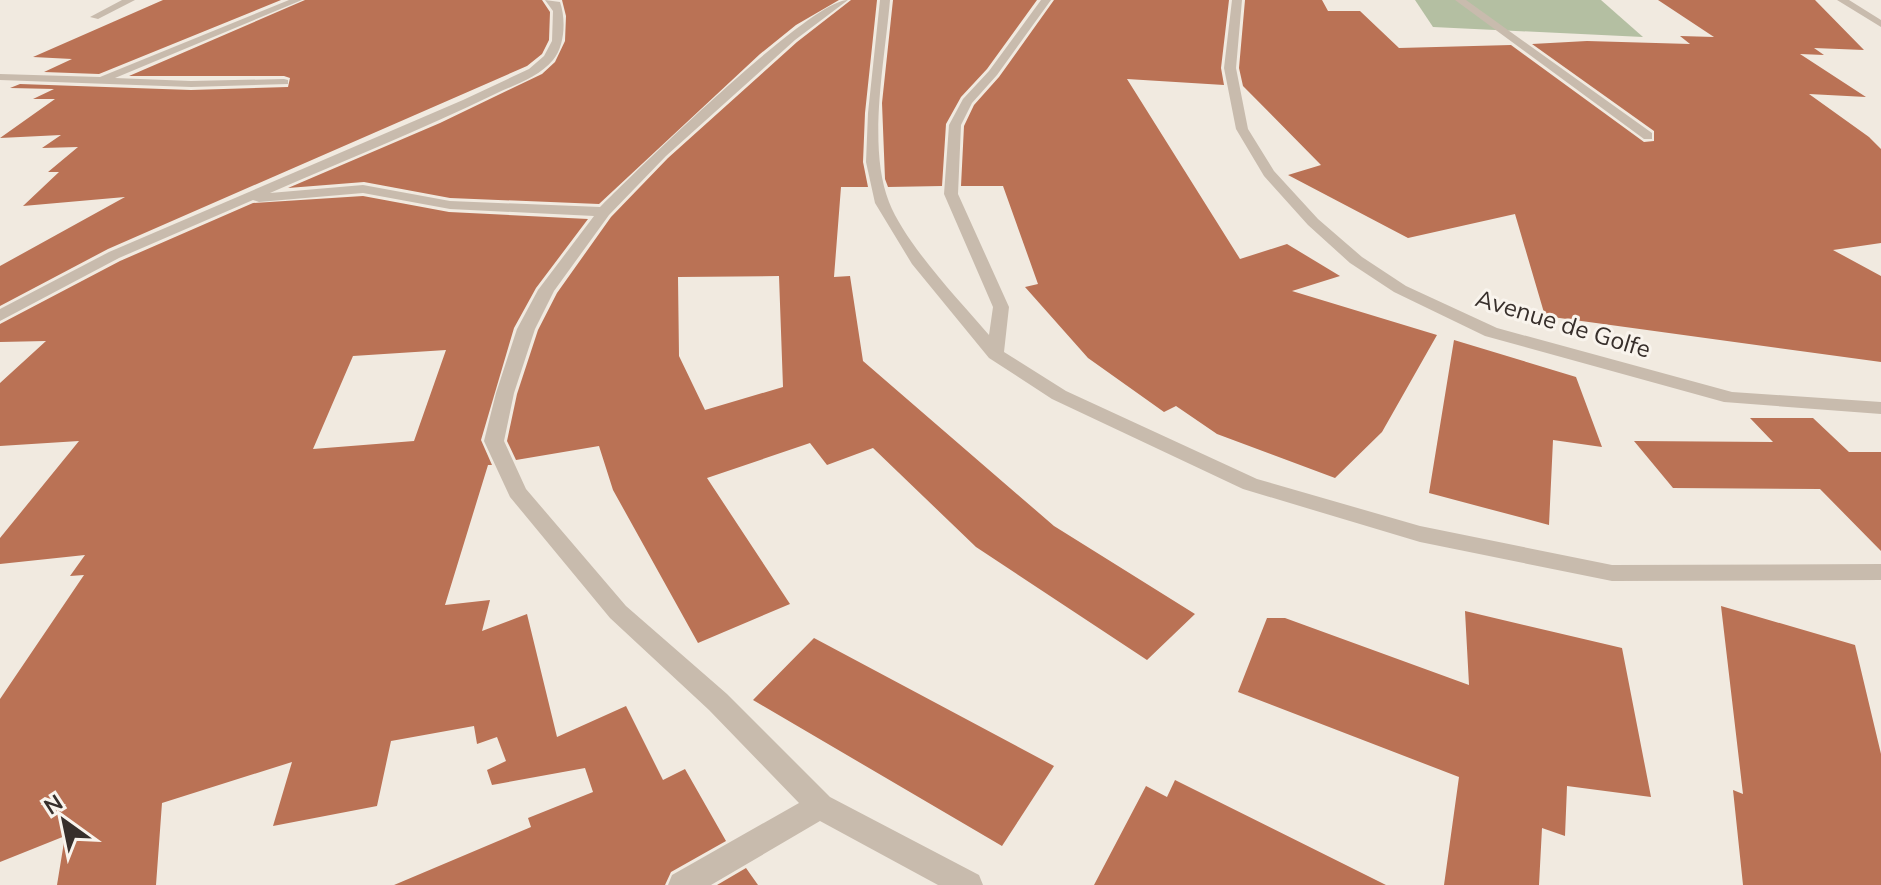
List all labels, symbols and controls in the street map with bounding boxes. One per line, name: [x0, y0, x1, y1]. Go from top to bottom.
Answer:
street label: Avenue de Golfe: [1472, 282, 1654, 364]
north arrow: [24, 781, 104, 861]
text: N: [39, 788, 68, 820]

